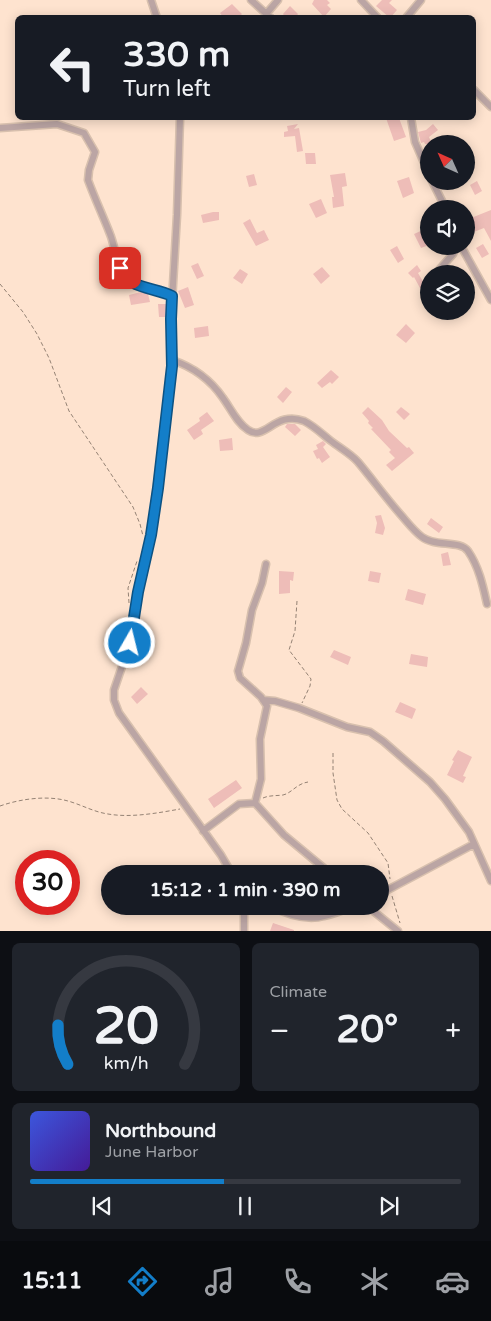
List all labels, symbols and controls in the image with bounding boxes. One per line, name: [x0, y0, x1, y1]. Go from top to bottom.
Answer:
text: 330 m: [123, 34, 230, 76]
icon: left: [40, 35, 105, 100]
text: Turn left: [123, 76, 211, 102]
north arrow: [420, 135, 475, 190]
map controls: [420, 135, 475, 320]
button: sound: [420, 200, 475, 255]
pin: [99, 247, 141, 289]
icon: arrive: [106, 254, 134, 282]
button: layers: [420, 265, 475, 320]
position arrow: [103, 616, 155, 668]
speed limit sign: 30: [15, 850, 80, 915]
text: 15:12 · 1 min · 390 m: [149, 879, 341, 901]
text: Climate: [270, 982, 327, 1002]
text: 20: [93, 995, 158, 1058]
text: 20°: [336, 1007, 398, 1053]
text: −: [270, 1014, 289, 1048]
text: +: [445, 1014, 461, 1048]
text: km/h: [103, 1053, 148, 1074]
text: Northbound: [105, 1120, 216, 1142]
text: June Harbor: [105, 1142, 198, 1162]
icon: previous: [88, 1192, 116, 1220]
icon: pause: [231, 1192, 259, 1220]
icon: next: [375, 1192, 403, 1220]
icon: directions: [125, 1264, 160, 1299]
icon: music: [202, 1264, 237, 1299]
icon: phone: [280, 1264, 315, 1299]
icon: climate: [357, 1264, 392, 1299]
icon: car: [435, 1264, 470, 1299]
text: 15:11: [21, 1268, 82, 1294]

